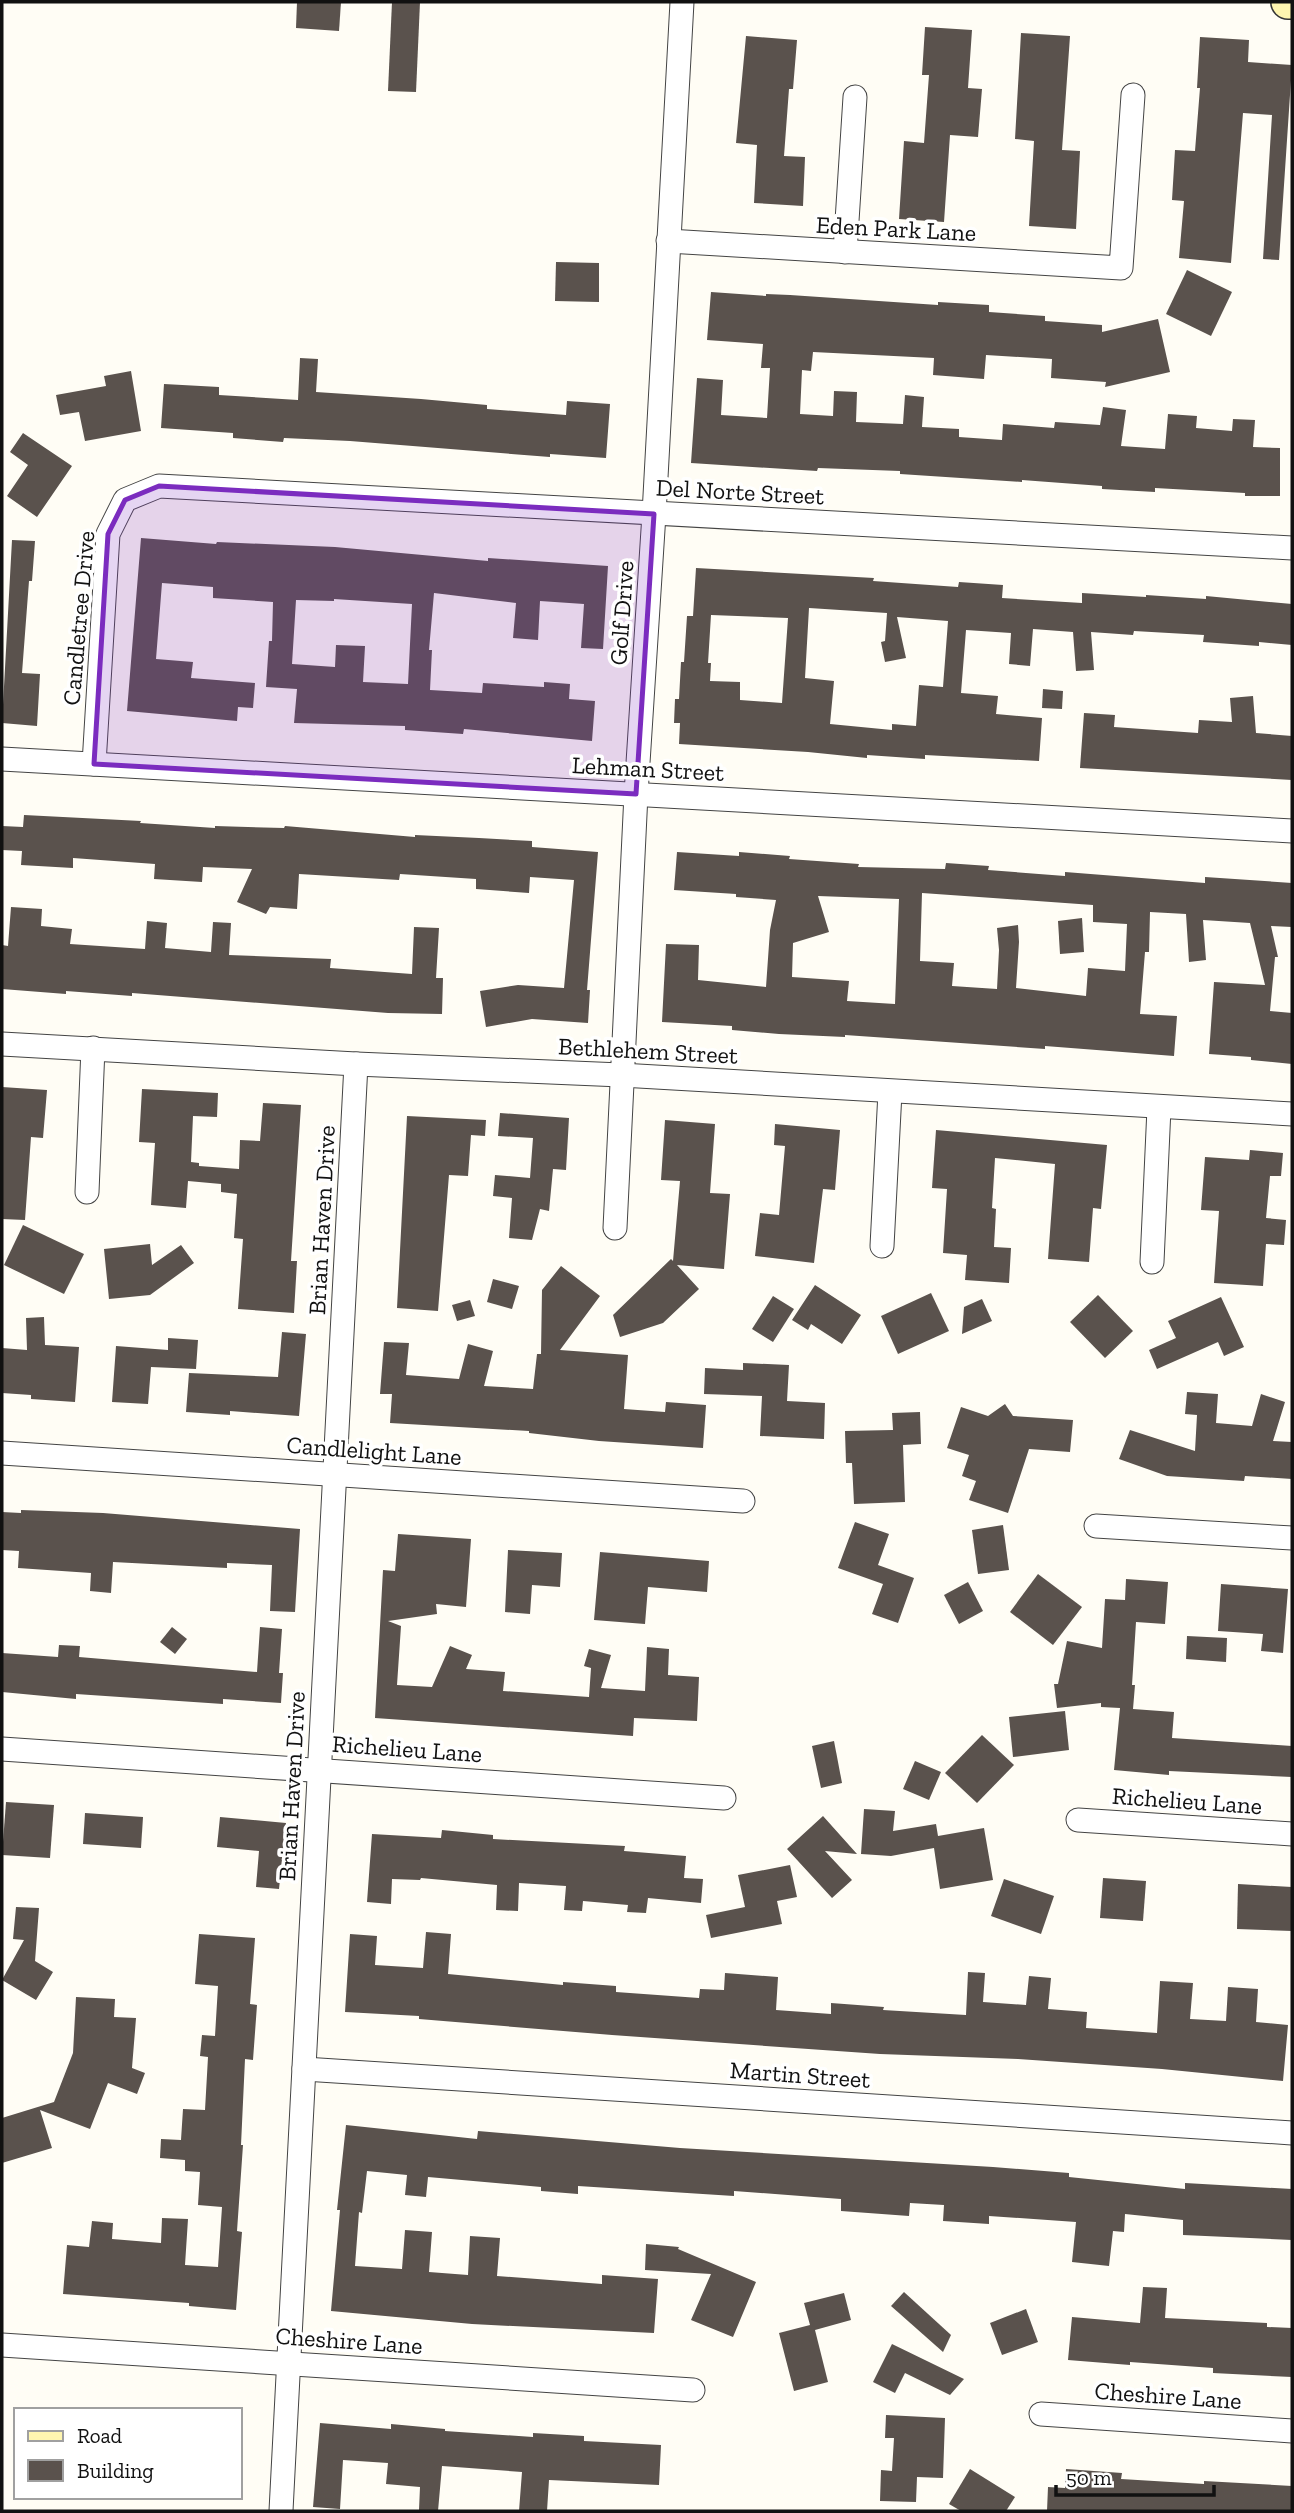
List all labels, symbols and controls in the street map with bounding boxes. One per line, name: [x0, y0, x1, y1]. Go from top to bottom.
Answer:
street label: Eden Park Lane: [815, 210, 977, 247]
street label: Del Norte Street: [655, 473, 825, 510]
street label: Candletree Drive: [56, 529, 101, 706]
street label: Golf Drive: [603, 560, 640, 666]
street label: Lehman Street: [571, 750, 725, 787]
street label: Bethlehem Street: [557, 1031, 739, 1070]
street label: Brian Haven Drive: [302, 1124, 341, 1316]
street label: Candlelight Lane: [286, 1430, 463, 1471]
street label: Brian Haven Drive: [272, 1690, 311, 1882]
street label: Richelieu Lane: [331, 1729, 483, 1768]
street label: Richelieu Lane: [1111, 1781, 1263, 1820]
street label: Martin Street: [729, 2055, 871, 2094]
street label: Cheshire Lane: [274, 2321, 424, 2360]
street label: Cheshire Lane: [1093, 2376, 1243, 2415]
legend: [14, 2408, 242, 2499]
text: Road: [77, 2423, 123, 2448]
scale bar: [1056, 2454, 1214, 2498]
text: Building: [77, 2458, 154, 2483]
text: 50 m: [1066, 2465, 1112, 2490]

